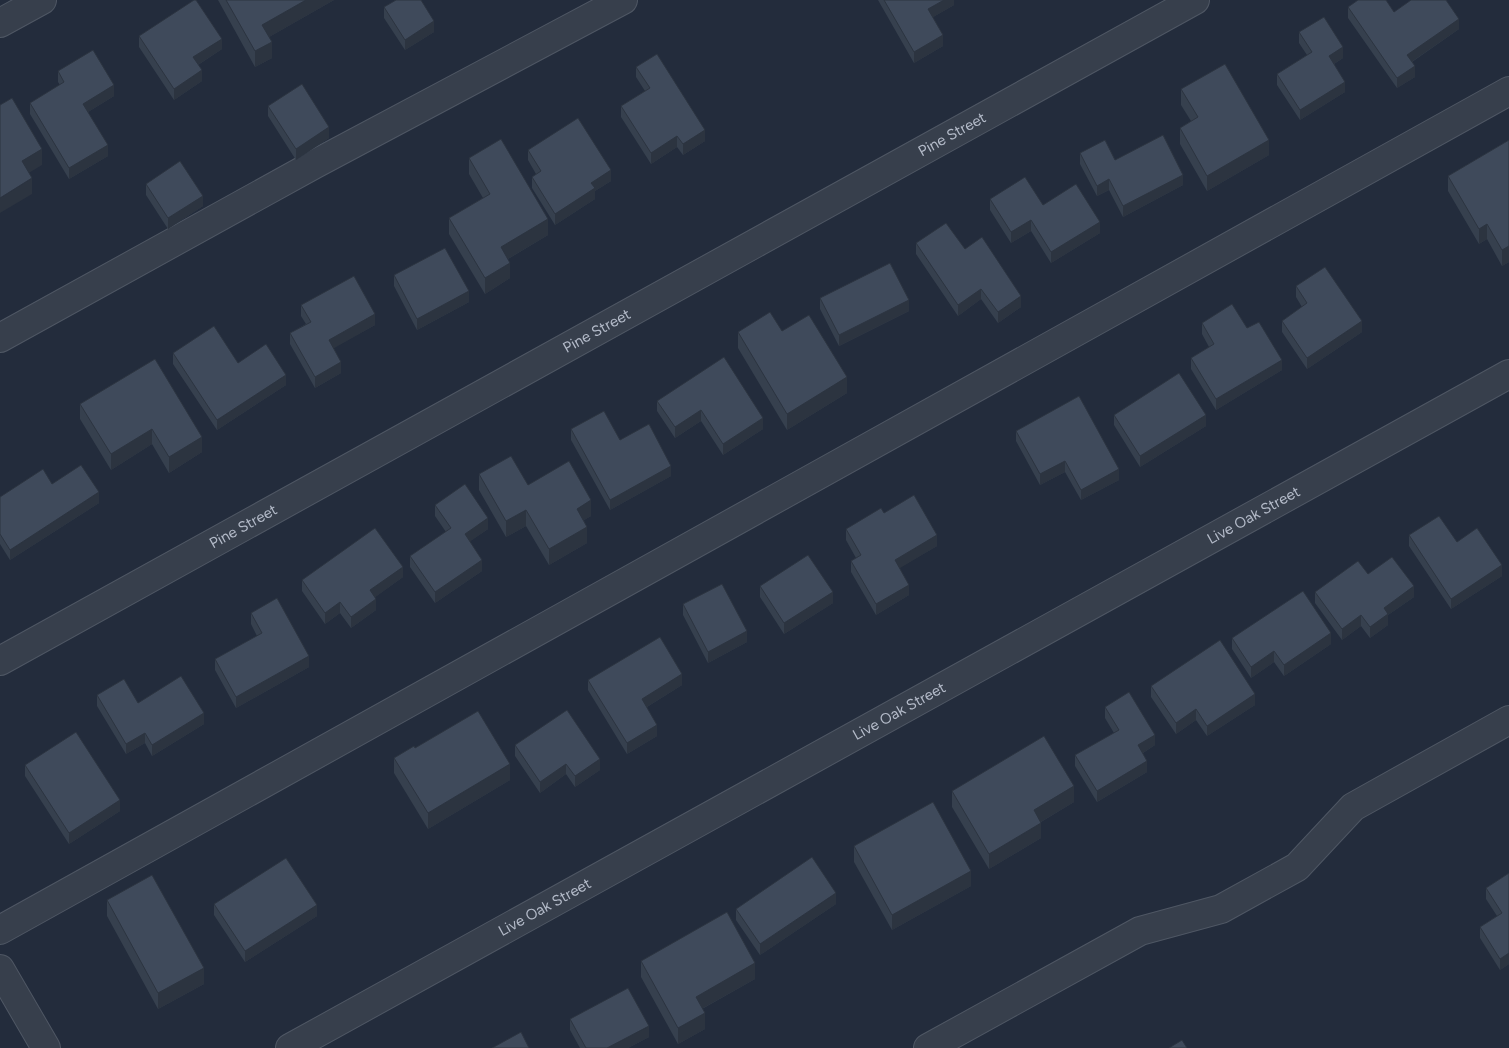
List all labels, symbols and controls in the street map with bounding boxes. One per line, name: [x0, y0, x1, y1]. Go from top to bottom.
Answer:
street label: Pine Street: [915, 108, 989, 160]
street label: Pine Street: [560, 305, 634, 357]
street label: Live Oak Street: [1204, 482, 1303, 548]
street label: Pine Street: [206, 500, 281, 552]
street label: Live Oak Street: [850, 678, 949, 744]
street label: Live Oak Street: [495, 874, 594, 940]

